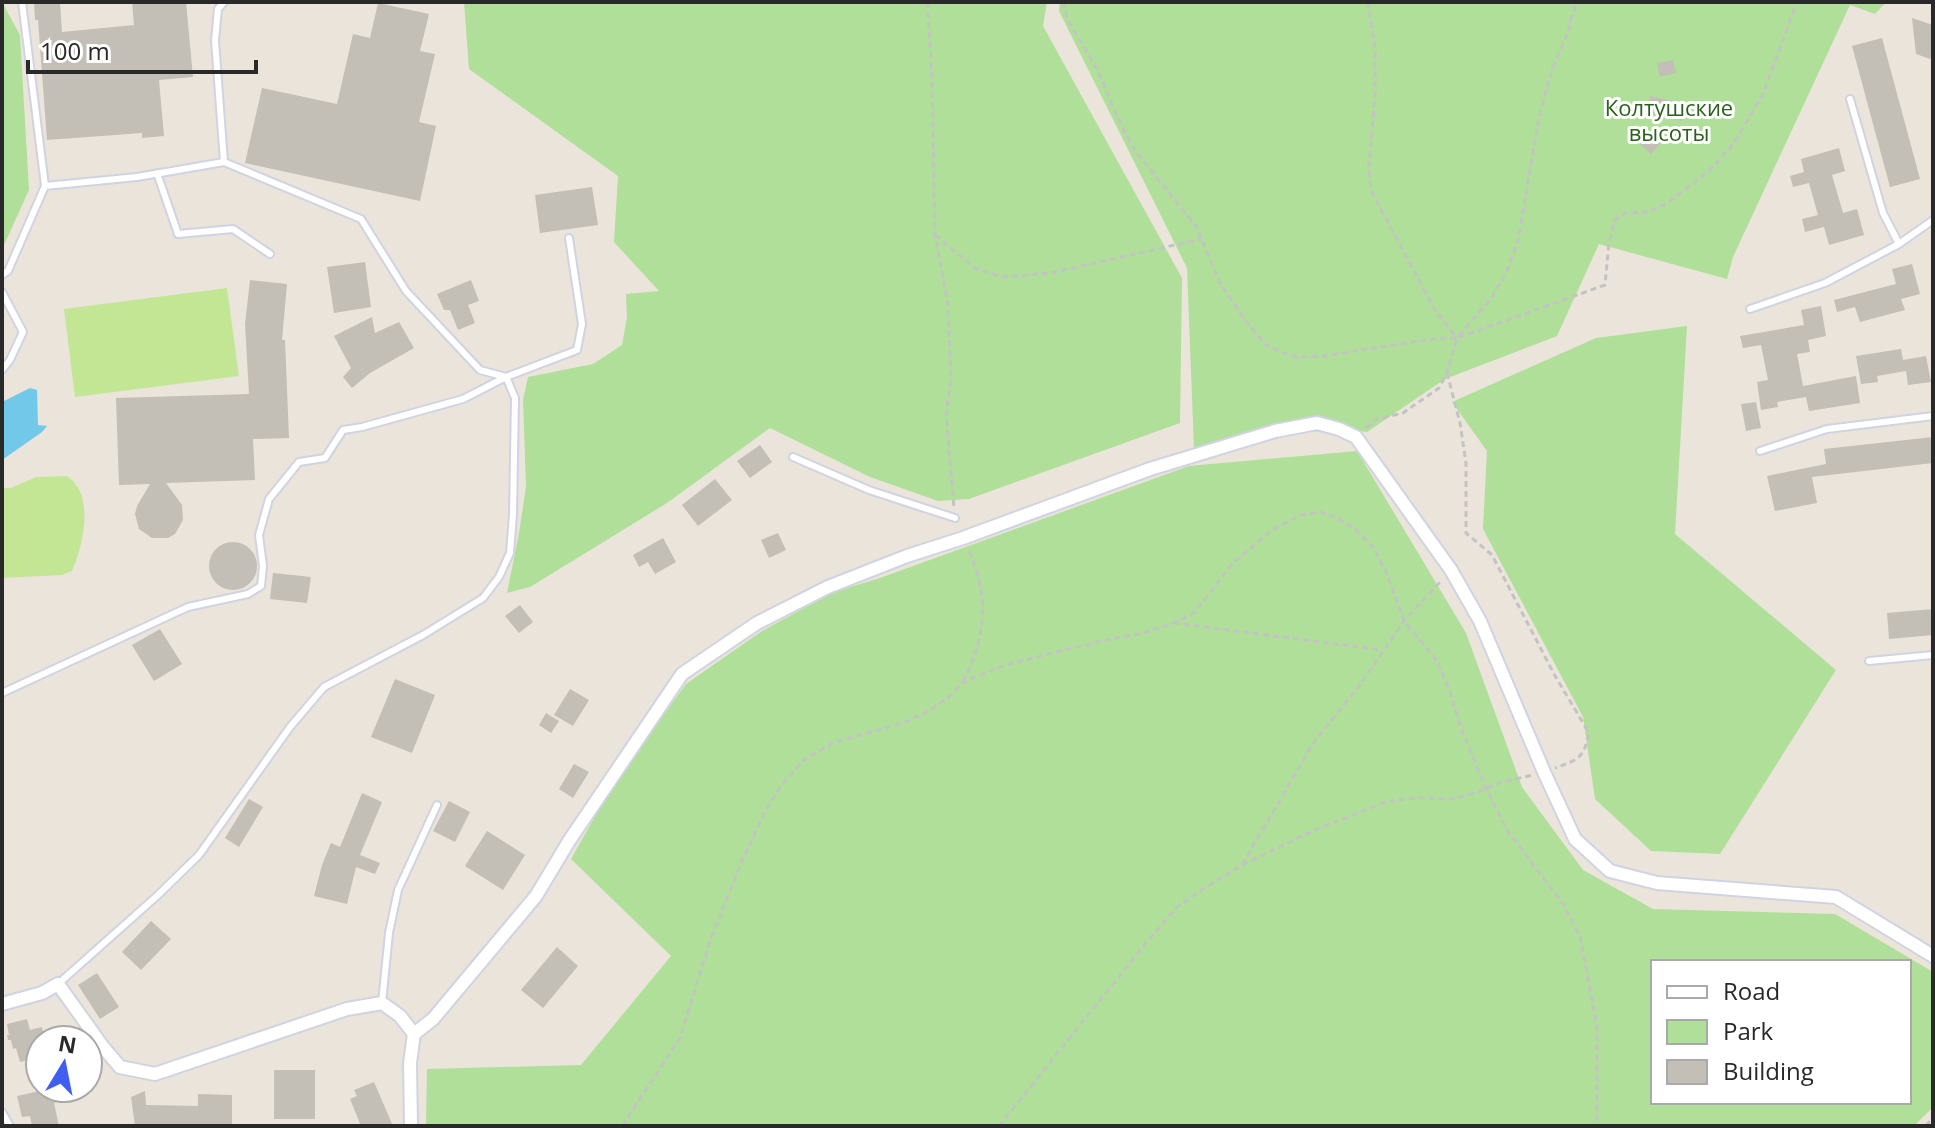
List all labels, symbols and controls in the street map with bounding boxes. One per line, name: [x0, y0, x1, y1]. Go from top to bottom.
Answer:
scale bar: [28, 24, 256, 74]
text: 100 m: [40, 34, 110, 67]
park label: Колтушские высоты: [1605, 92, 1733, 147]
legend: [1651, 960, 1911, 1104]
text: Road: [1723, 974, 1780, 1007]
text: Park: [1723, 1014, 1774, 1047]
north arrow: [24, 1024, 104, 1104]
text: N: [56, 1027, 79, 1060]
text: Building: [1723, 1054, 1814, 1087]

